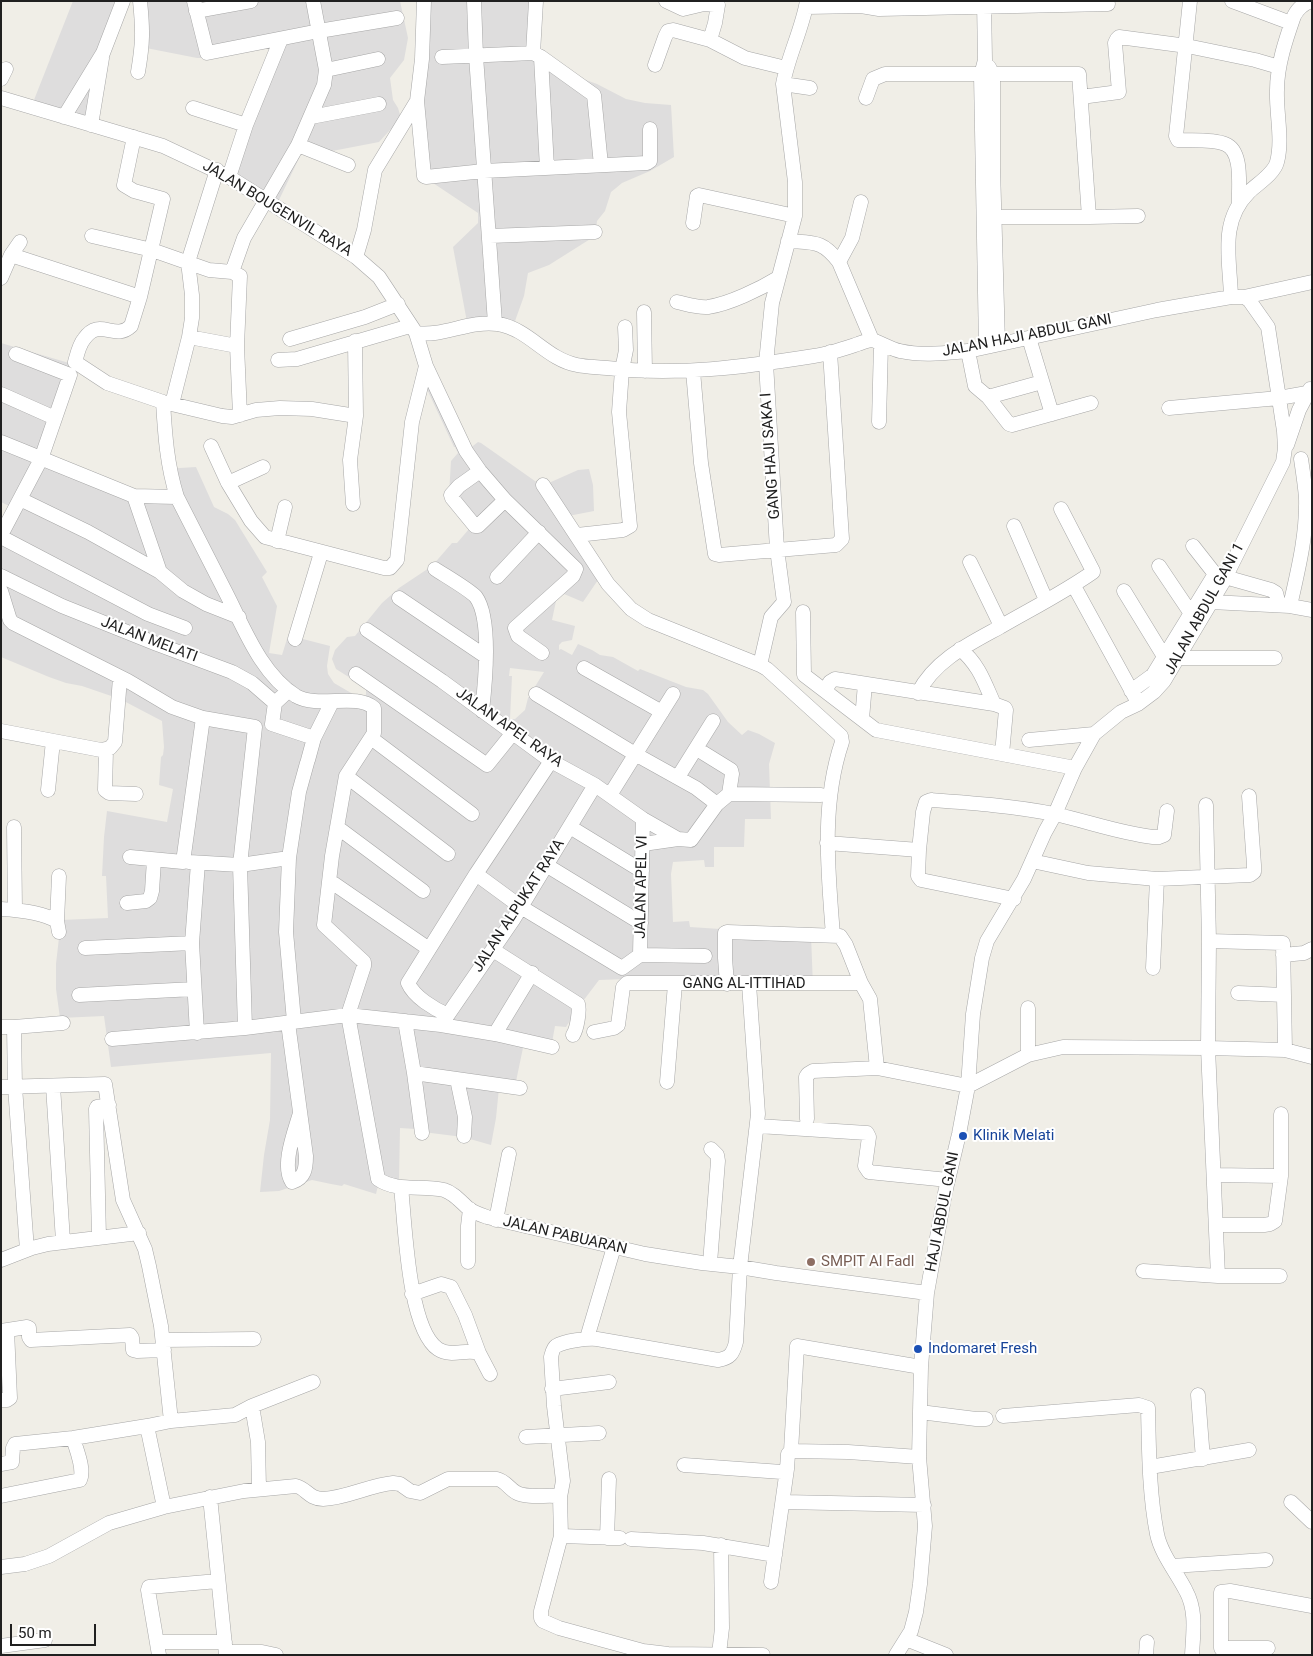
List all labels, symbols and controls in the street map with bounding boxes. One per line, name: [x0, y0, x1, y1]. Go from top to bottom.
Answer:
street label: JALAN BOUGENVIL RAYA: [199, 157, 355, 261]
street label: JALAN HAJI ABDUL GANI: [941, 311, 1113, 361]
street label: GANG HAJI SAKA I: [758, 392, 784, 520]
street label: JALAN ABDUL GANI 1: [1161, 540, 1249, 678]
street label: JALAN MELATI: [98, 613, 200, 667]
street label: JALAN APEL RAYA: [452, 684, 566, 772]
street label: JALAN APEL VI: [632, 835, 652, 939]
street label: JALAN ALPUKAT RAYA: [469, 836, 569, 976]
street label: GANG AL-ITTIHAD: [682, 975, 806, 993]
place label: Klinik Melati: [973, 1127, 1054, 1145]
marker: Klinik Melati: [957, 1130, 969, 1142]
street label: HAJI ABDUL GANI: [923, 1150, 963, 1274]
street label: JALAN PABUARAN: [501, 1213, 629, 1259]
place label: SMPIT Al Fadl: [821, 1253, 914, 1271]
marker: SMPIT Al Fadl: [805, 1256, 817, 1268]
place label: Indomaret Fresh: [928, 1340, 1037, 1358]
marker: Indomaret Fresh: [912, 1343, 924, 1355]
scale bar: [12, 1614, 99, 1646]
text: 50 m: [18, 1624, 52, 1642]

